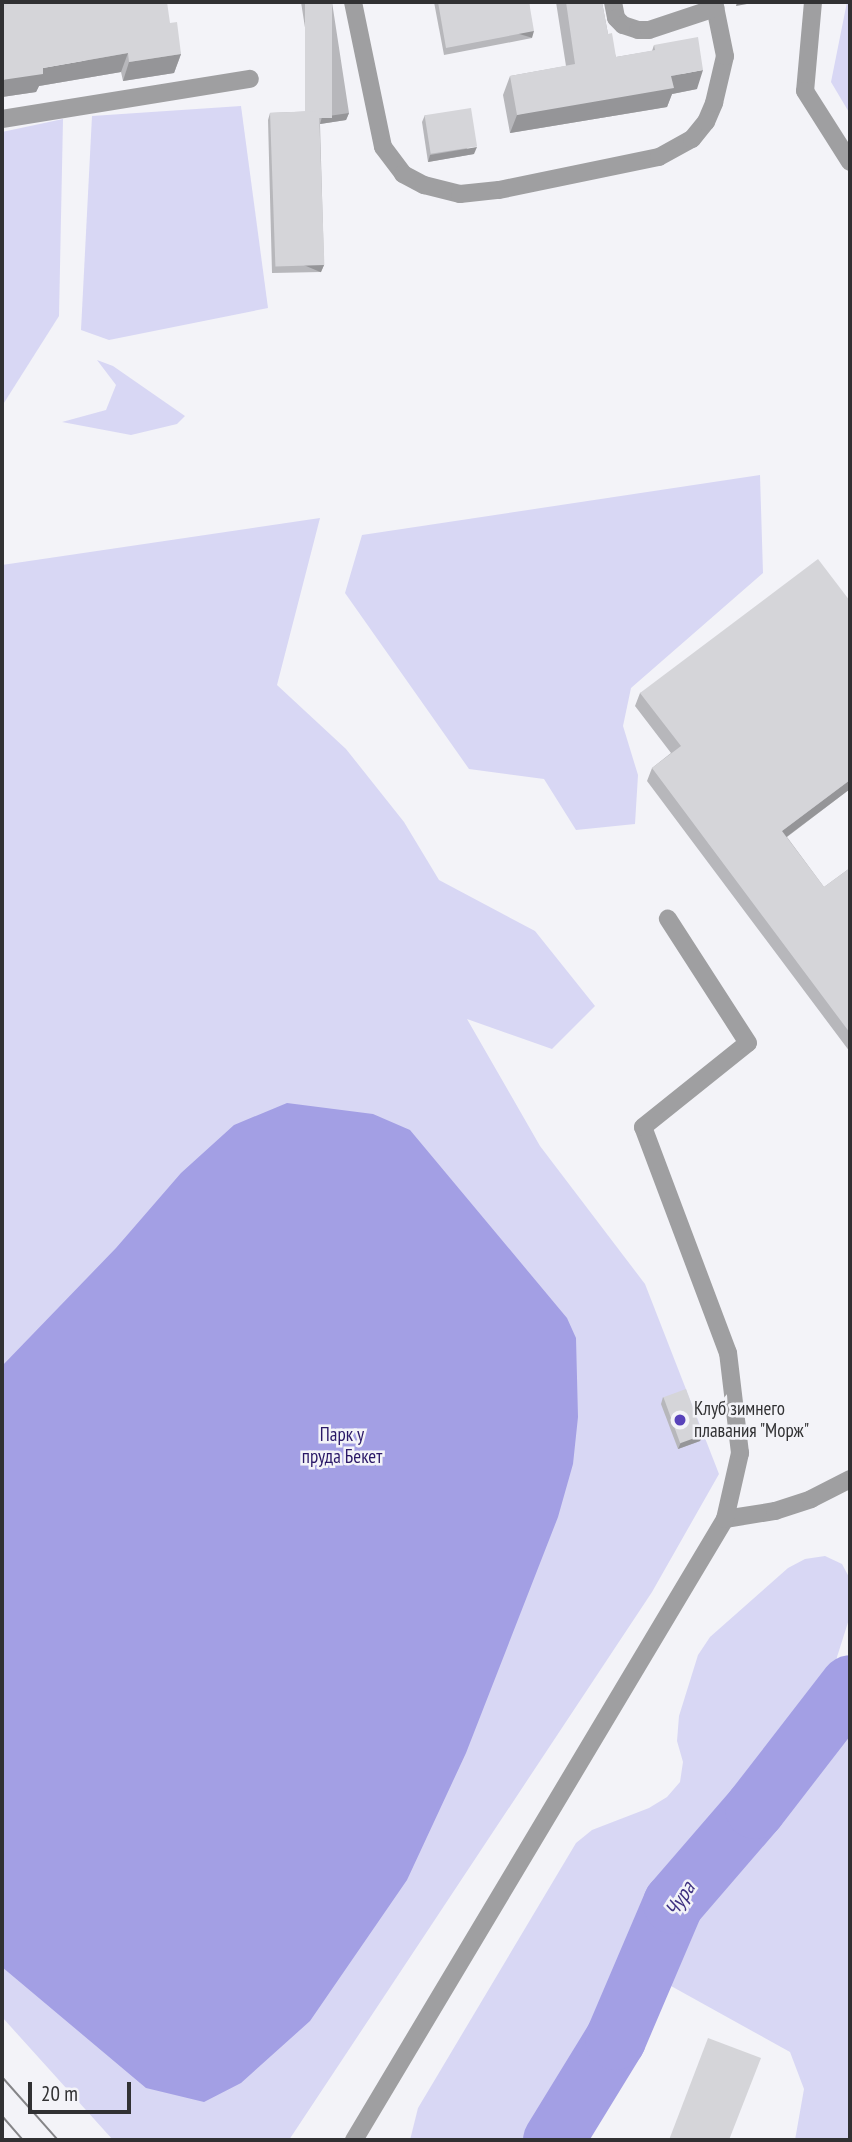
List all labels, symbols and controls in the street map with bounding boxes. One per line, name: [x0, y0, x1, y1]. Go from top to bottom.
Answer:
place label: Клуб зимнего плавания "Морж": [694, 1398, 810, 1442]
marker: Клуб зимнего плавания "Морж": [672, 1412, 688, 1428]
park label: Парк у пруда Бекет: [302, 1424, 382, 1468]
water label: Чура: [660, 1877, 700, 1921]
scale bar: [32, 2068, 135, 2112]
text: 20 m: [41, 2080, 78, 2107]

